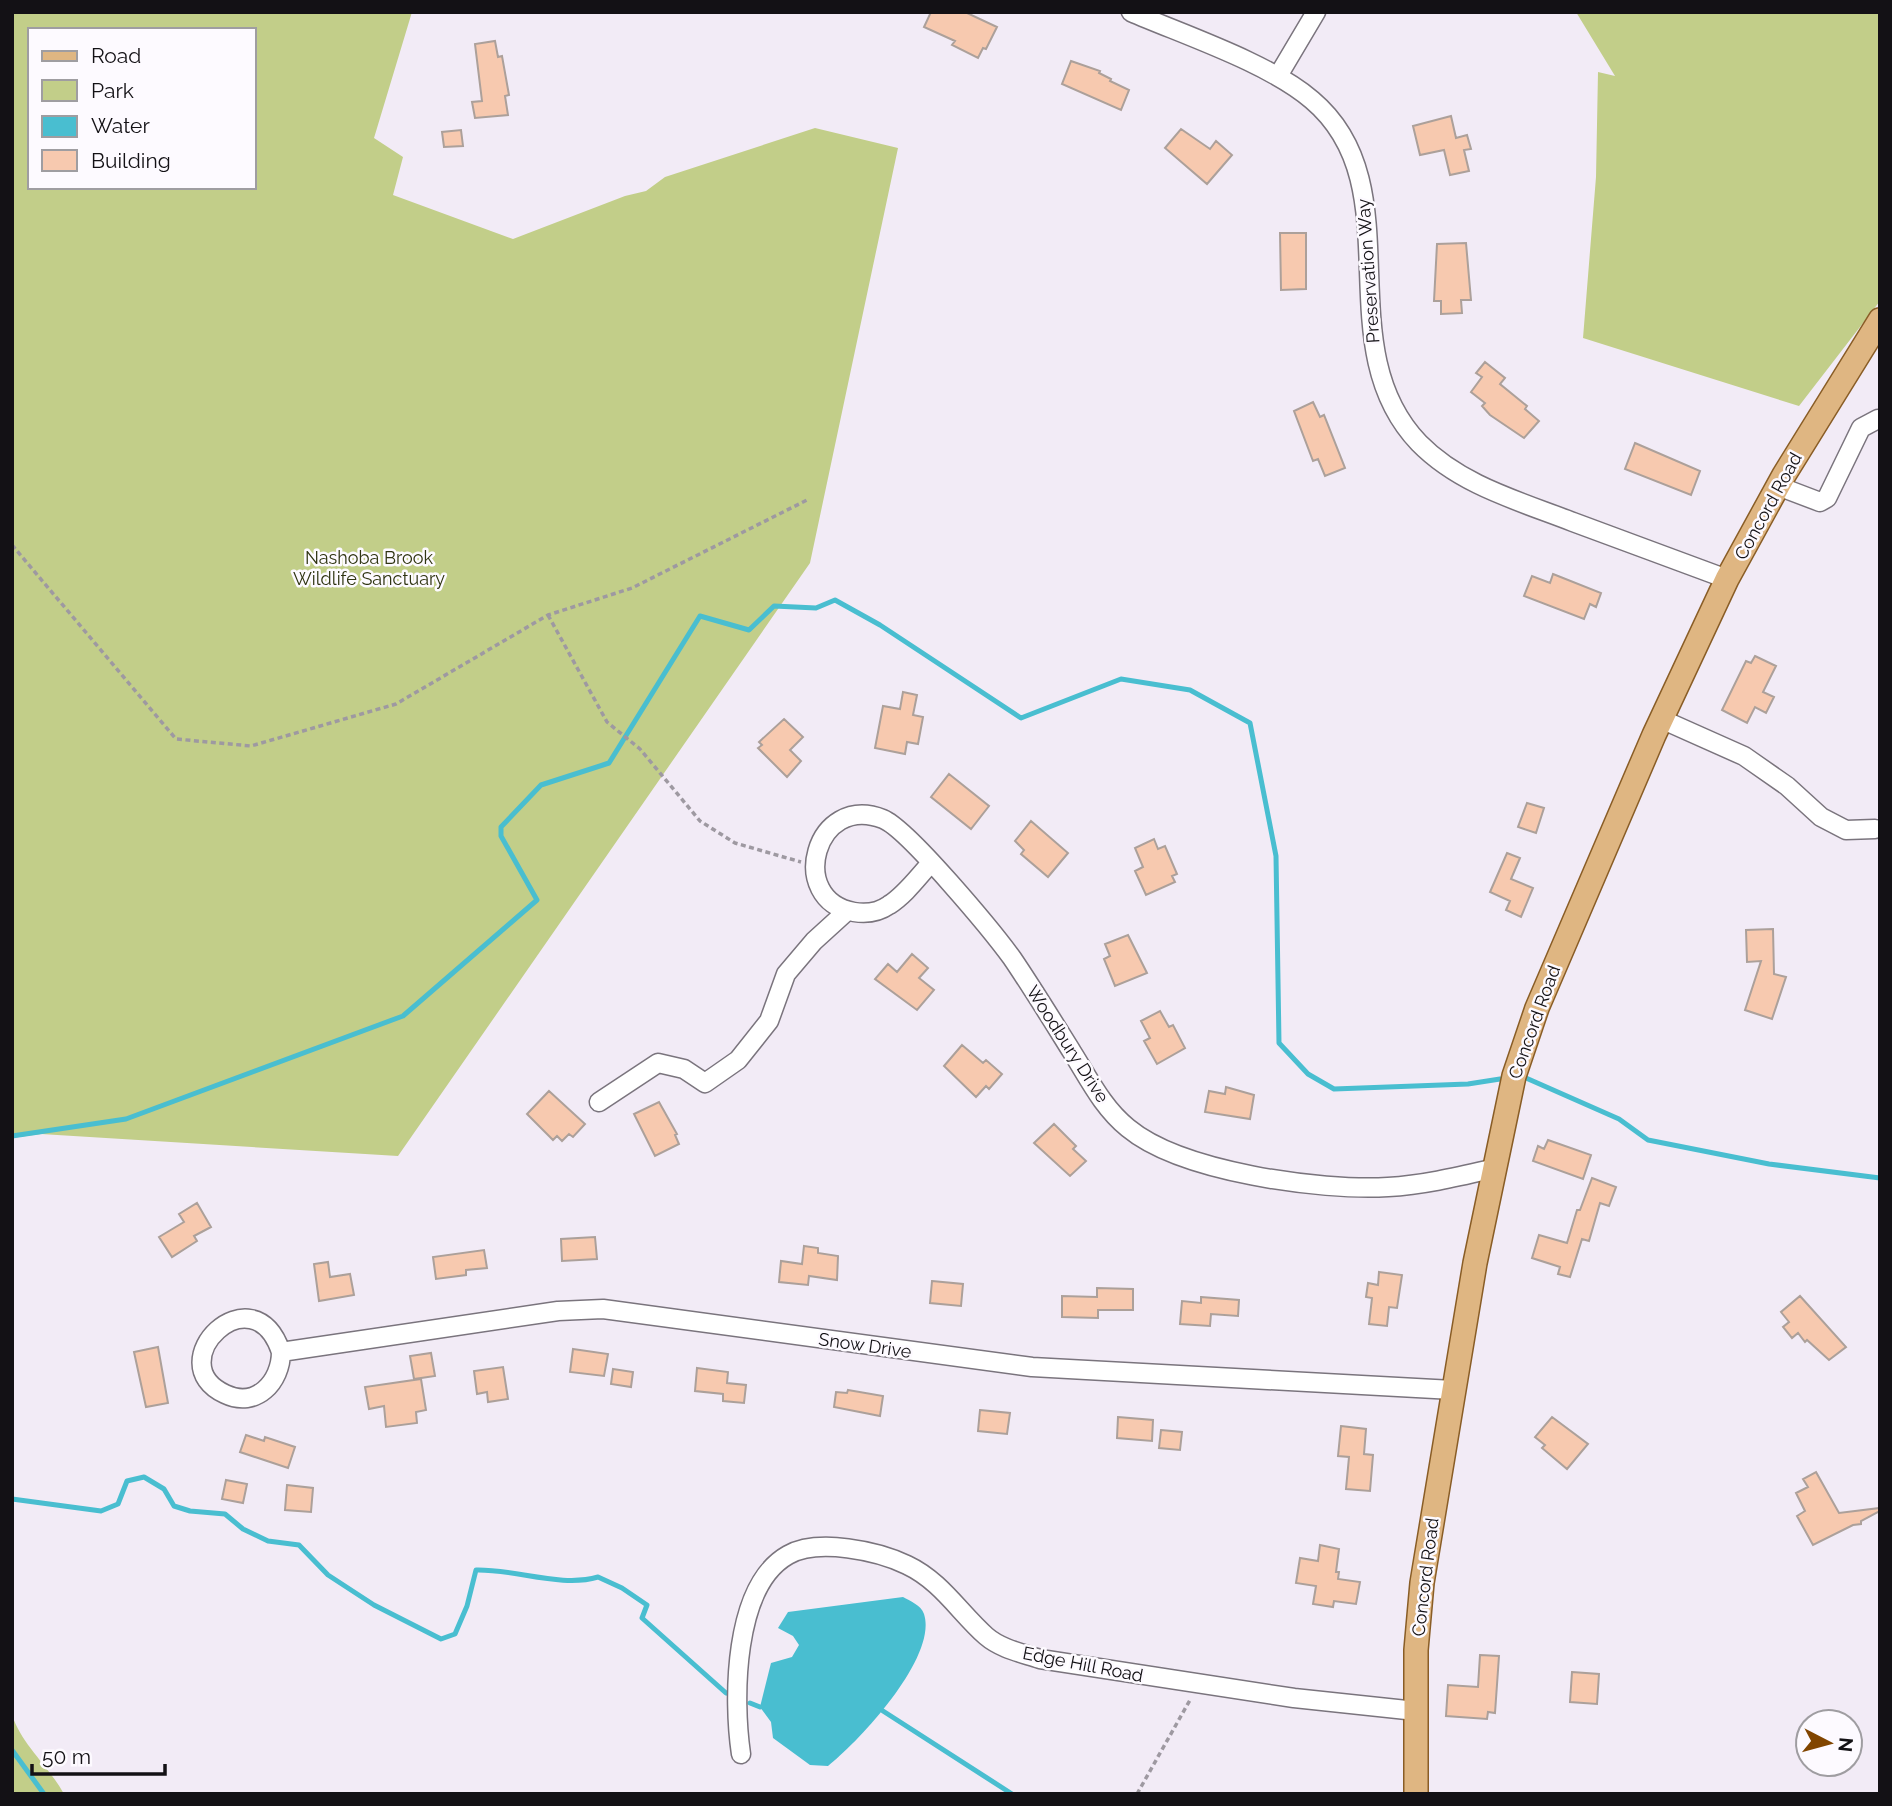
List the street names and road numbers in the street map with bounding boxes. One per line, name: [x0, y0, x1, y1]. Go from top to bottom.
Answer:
street label: Preservation Way: [1352, 198, 1384, 344]
street label: Concord Road: [1730, 449, 1806, 563]
street label: Concord Road: [1504, 962, 1564, 1082]
street label: Woodbury Drive: [1022, 982, 1114, 1107]
street label: Snow Drive: [817, 1328, 913, 1362]
street label: Concord Road: [1407, 1517, 1443, 1637]
street label: Edge Hill Road: [1021, 1642, 1145, 1686]

